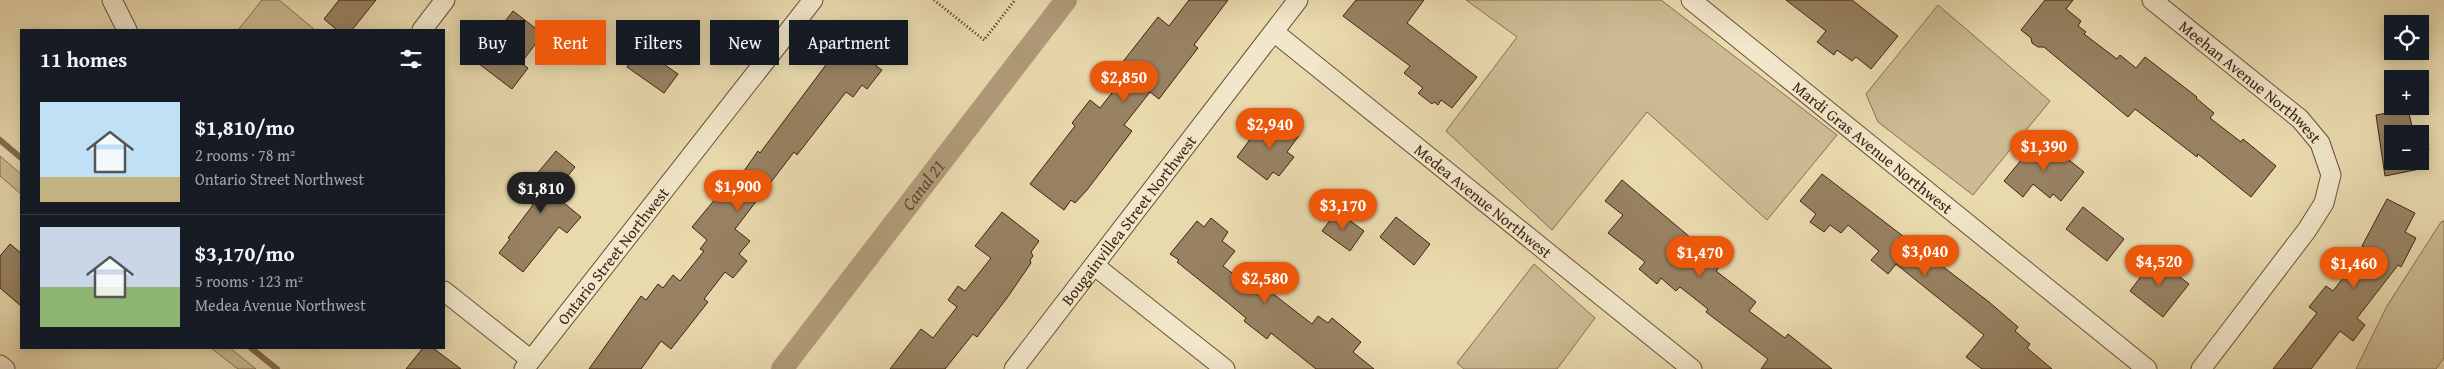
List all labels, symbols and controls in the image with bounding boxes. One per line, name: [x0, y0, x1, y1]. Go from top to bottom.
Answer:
street label: Meehan Avenue Northwest: [2174, 14, 2328, 149]
map controls: [2384, 15, 2429, 170]
button: locate: [2384, 15, 2429, 60]
chip: Buy: [460, 20, 525, 65]
chip: Rent: [535, 20, 606, 65]
chip: Filters: [616, 20, 700, 65]
chip: New: [710, 20, 779, 65]
chip: Apartment: [789, 20, 908, 65]
text: 11 homes: [40, 44, 127, 75]
icon: filters: [397, 45, 425, 73]
pin: $2,850: [1083, 61, 1165, 103]
text: $2,850: [1101, 65, 1147, 89]
button: +: [2384, 70, 2429, 115]
street label: Mardi Gras Avenue Northwest: [1788, 75, 1959, 220]
pin: $2,940: [1229, 108, 1311, 150]
text: $1,810/mo: [195, 112, 295, 143]
text: $2,940: [1247, 112, 1293, 136]
icon: home: [80, 122, 140, 182]
button: −: [2384, 125, 2429, 170]
street label: Bougainvillea Street Northwest: [1055, 129, 1202, 310]
pin: $1,390: [2003, 130, 2085, 172]
text: $1,390: [2021, 134, 2067, 158]
street label: Medea Avenue Northwest: [1409, 138, 1558, 264]
text: 2 rooms · 78 m²: [195, 143, 295, 167]
water label: Canal 21: [895, 154, 951, 216]
text: Ontario Street Northwest: [195, 167, 364, 191]
pin: $1,900: [697, 170, 779, 212]
pin: $1,810: [500, 172, 582, 214]
text: $1,900: [715, 174, 761, 198]
text: $1,810: [518, 176, 564, 200]
street label: Ontario Street Northwest: [551, 181, 675, 330]
pin: $3,170: [1302, 188, 1384, 231]
text: $3,170: [1320, 193, 1366, 217]
pin: $3,040: [1884, 234, 1966, 277]
pin: $1,470: [1659, 236, 1741, 278]
text: $3,170/mo: [195, 238, 295, 269]
text: $3,040: [1902, 239, 1948, 263]
text: $1,470: [1677, 240, 1723, 264]
pin: $4,520: [2118, 244, 2200, 287]
pin: $1,460: [2313, 246, 2395, 289]
icon: home: [80, 247, 140, 307]
text: $4,520: [2136, 249, 2182, 273]
text: $1,460: [2331, 251, 2377, 275]
pin: $2,580: [1224, 262, 1306, 304]
text: $2,580: [1242, 266, 1288, 290]
text: 5 rooms · 123 m²: [195, 269, 303, 293]
text: Medea Avenue Northwest: [195, 293, 366, 317]

